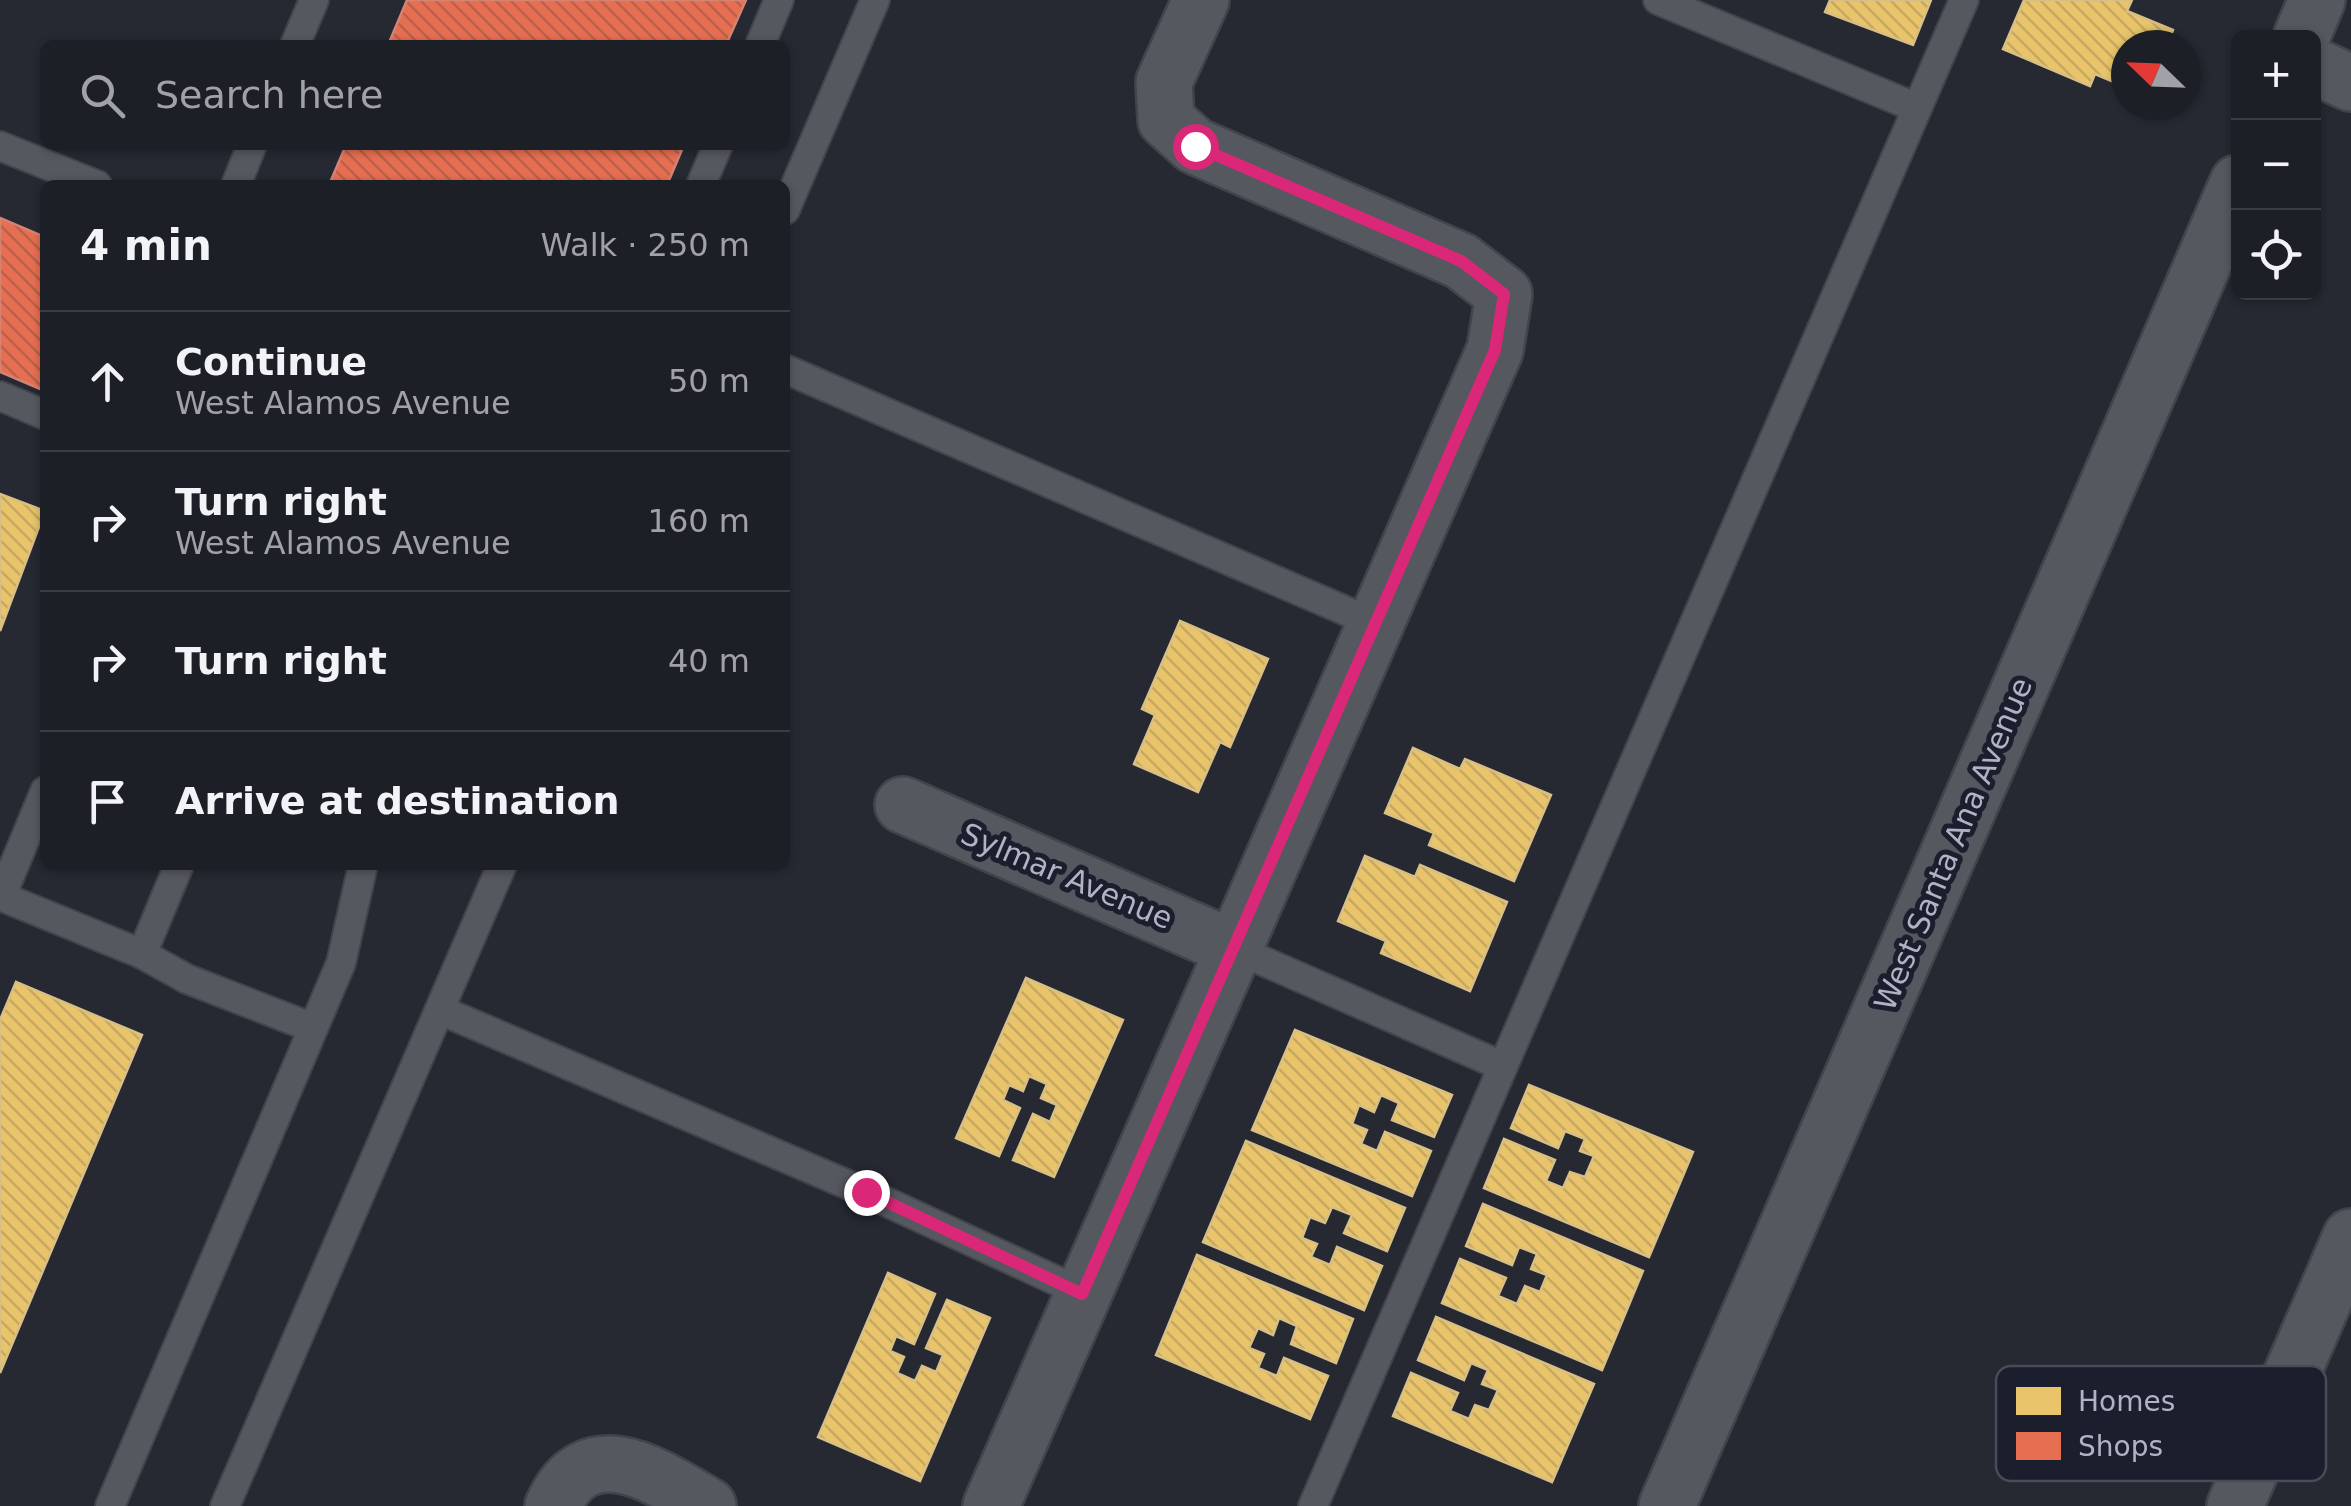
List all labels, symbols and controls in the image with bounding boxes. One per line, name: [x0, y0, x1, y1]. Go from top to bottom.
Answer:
north arrow: [2111, 30, 2201, 120]
map controls: [2231, 30, 2321, 300]
button: +: [2231, 30, 2321, 120]
search box: [40, 40, 790, 150]
icon: search: [75, 68, 130, 123]
text: Search here: [155, 73, 383, 117]
button: −: [2231, 120, 2321, 210]
route start: [1173, 124, 1219, 170]
button: locate: [2231, 210, 2321, 300]
text: 4 min: [80, 221, 212, 270]
text: Walk · 250 m: [540, 226, 750, 264]
text: Continue: [175, 340, 367, 384]
icon: ahead: [80, 354, 135, 409]
text: 50 m: [668, 362, 750, 400]
text: West Alamos Avenue: [175, 384, 511, 422]
text: Turn right: [175, 480, 387, 524]
icon: right: [80, 494, 135, 549]
text: 160 m: [648, 502, 750, 540]
text: West Alamos Avenue: [175, 524, 511, 562]
icon: right: [80, 634, 135, 689]
text: Turn right: [175, 639, 387, 683]
text: 40 m: [668, 642, 750, 680]
street label: West Santa Ana Avenue: [1867, 672, 2039, 1016]
icon: arrive: [80, 774, 135, 829]
text: Arrive at destination: [175, 779, 620, 823]
street label: Sylmar Avenue: [956, 816, 1178, 936]
route end: [844, 1170, 890, 1216]
legend: [1996, 1366, 2326, 1481]
text: Homes: [2078, 1385, 2175, 1418]
text: Shops: [2078, 1430, 2163, 1463]

